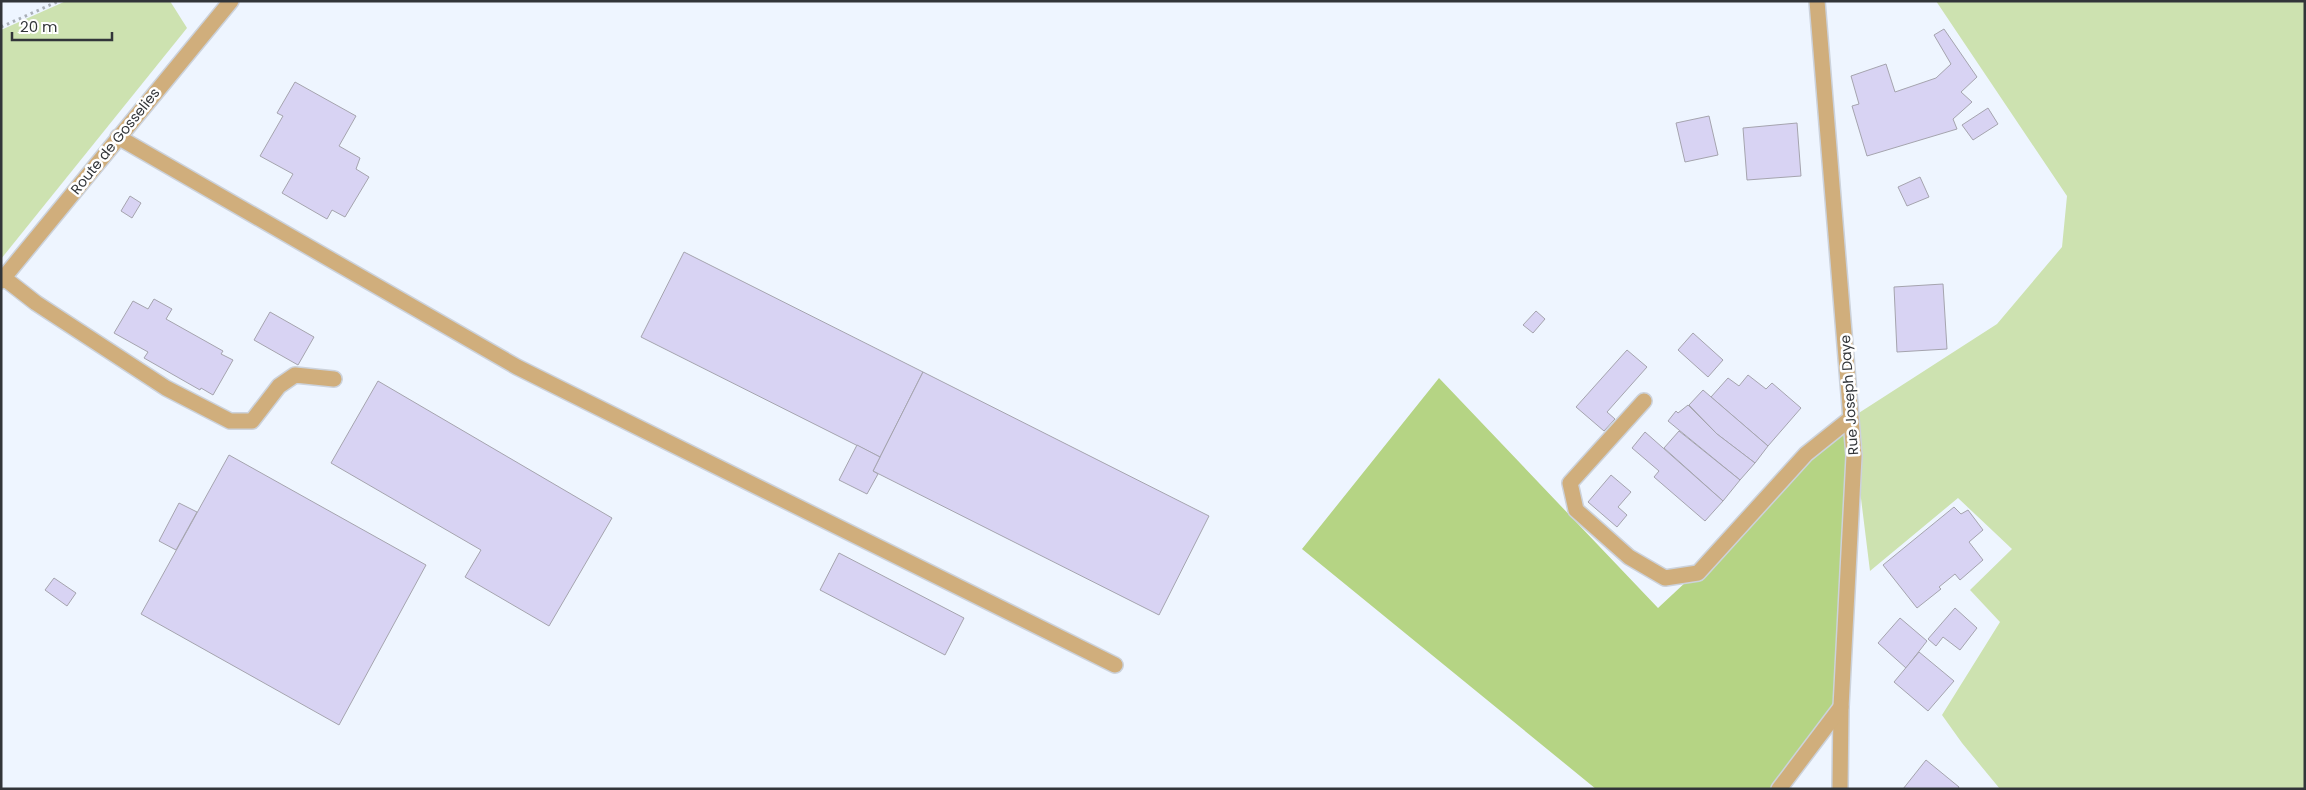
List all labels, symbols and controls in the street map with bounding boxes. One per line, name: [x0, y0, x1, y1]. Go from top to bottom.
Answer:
scale bar: [12, 10, 112, 42]
text: 20 m: [20, 16, 58, 37]
street label: Route de Gosselies: [66, 83, 164, 199]
street label: Rue Joseph Daye: [1835, 334, 1863, 456]

